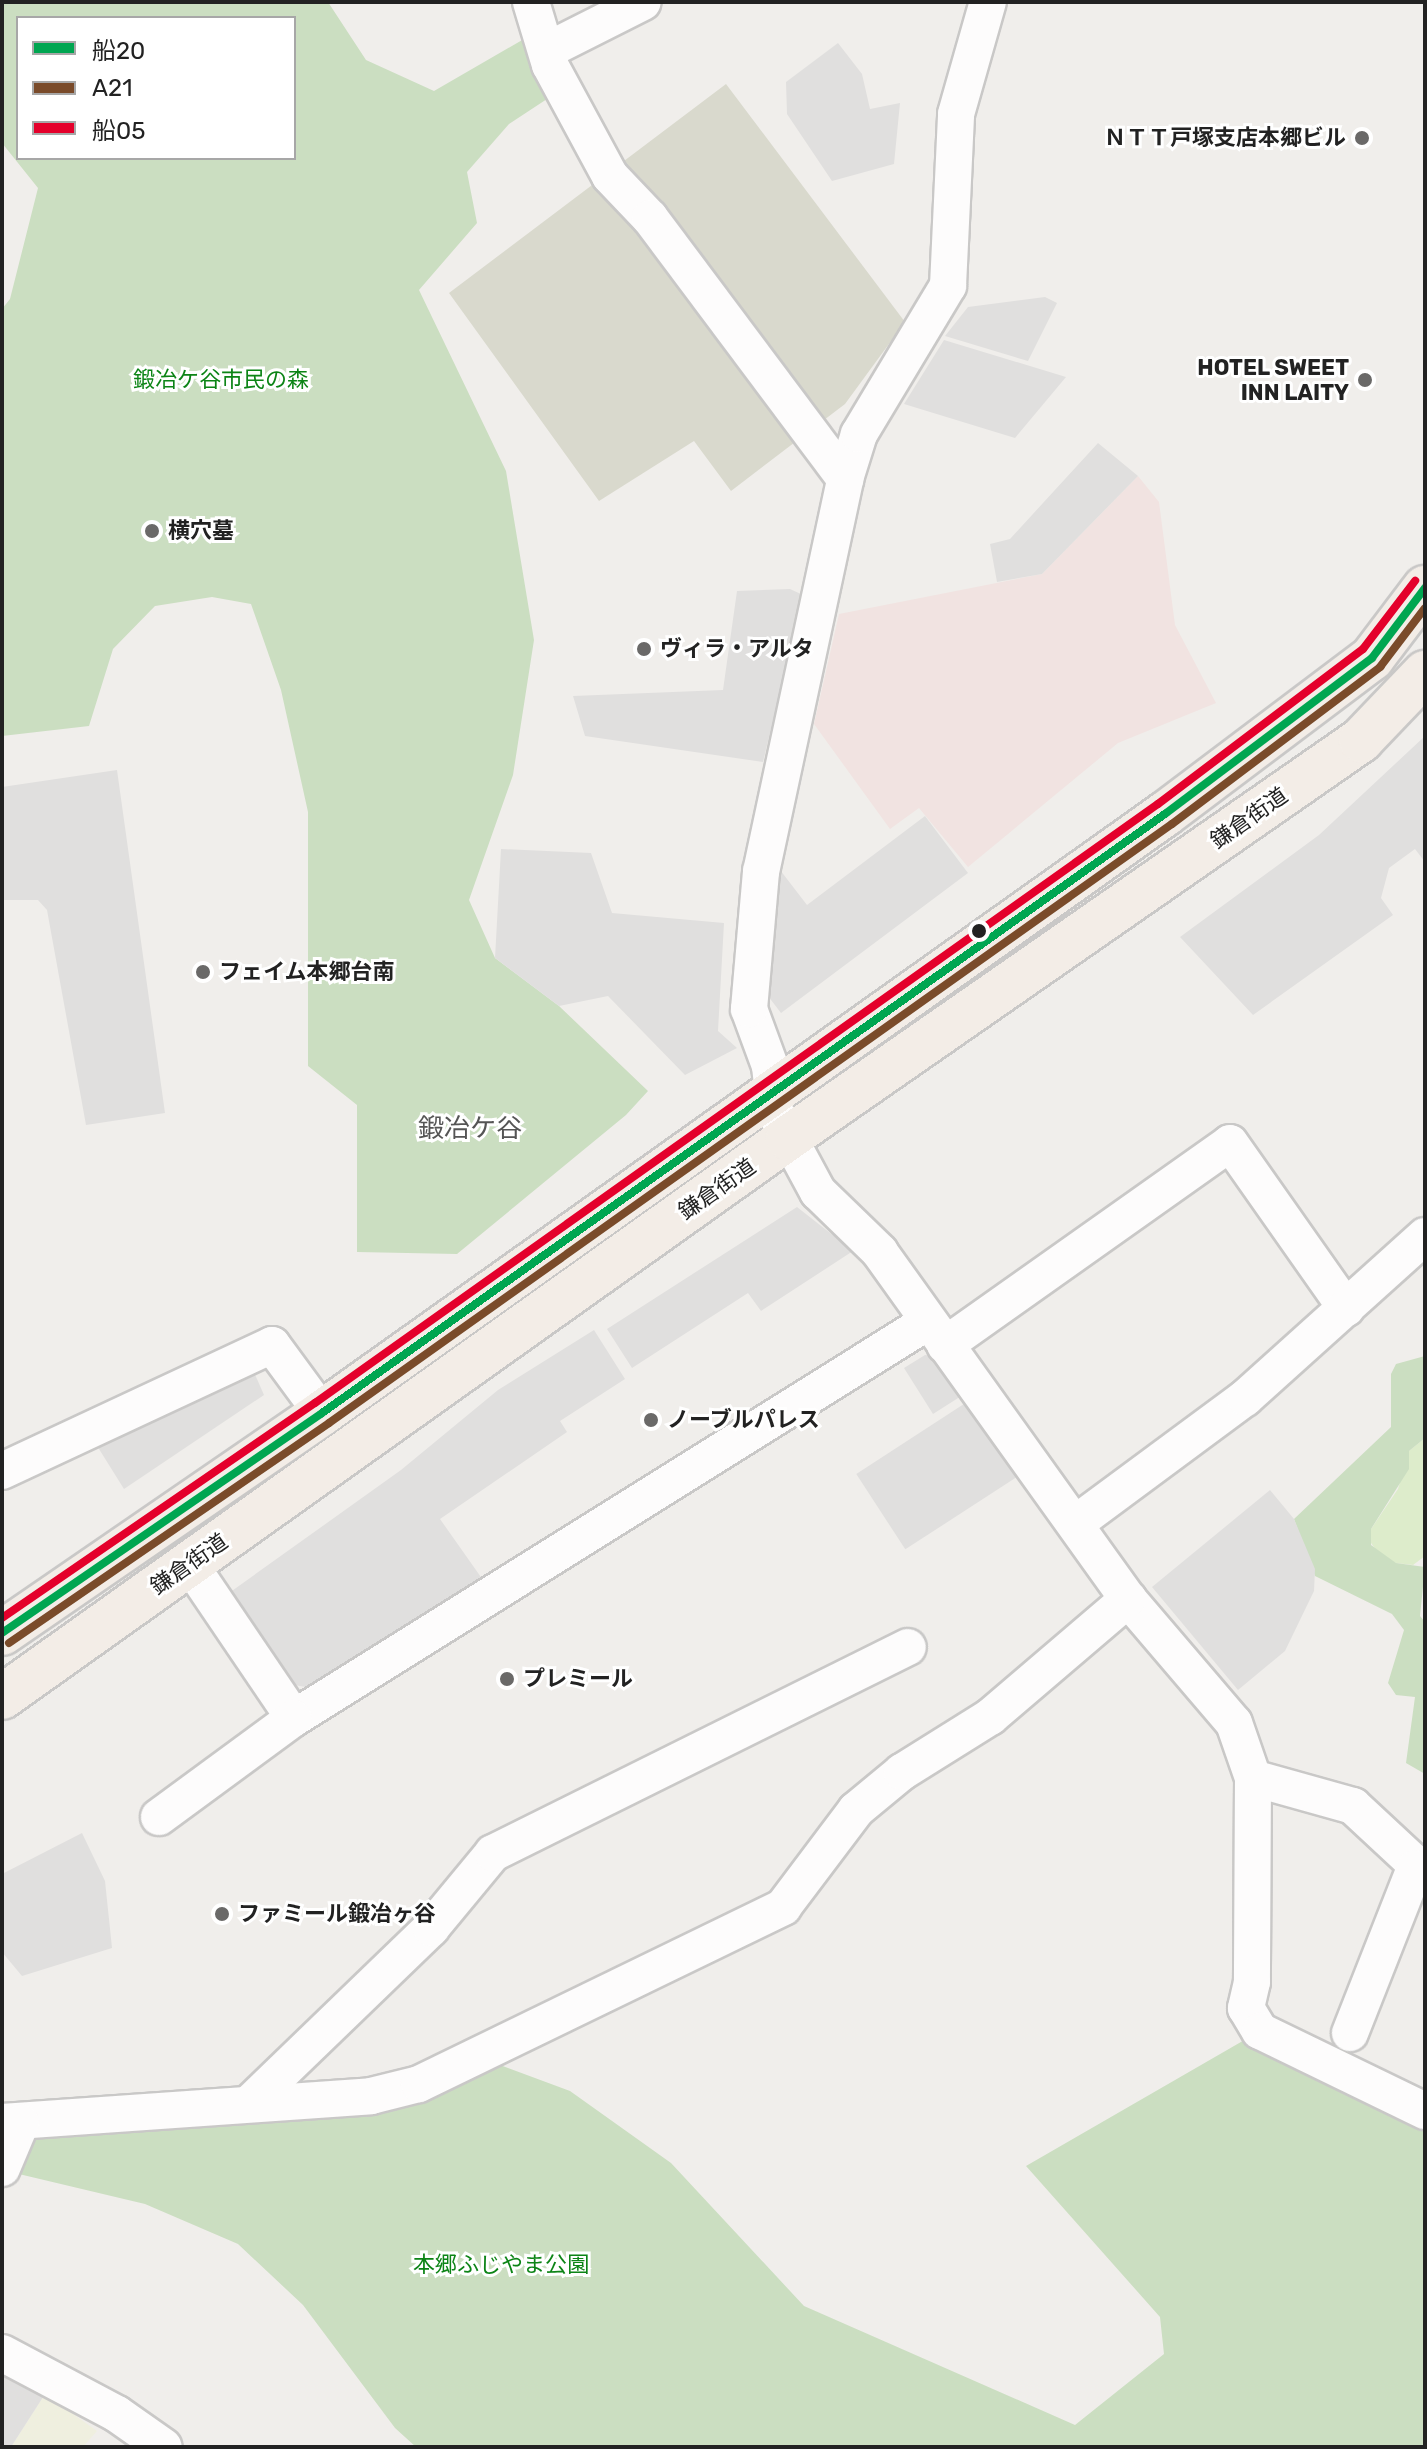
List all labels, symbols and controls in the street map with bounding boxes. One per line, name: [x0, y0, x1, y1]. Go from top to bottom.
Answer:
legend: [16, 16, 296, 160]
text: 船20: [92, 37, 145, 65]
text: A21: [92, 74, 132, 102]
text: 船05: [92, 117, 146, 145]
place label: ＮＴＴ戸塚支店本郷ビル: [1104, 125, 1346, 151]
marker: ＮＴＴ戸塚支店本郷ビル: [1353, 129, 1371, 147]
place label: HOTEL SWEET INN LAITY: [1197, 354, 1349, 406]
park label: 鍛冶ケ谷市民の森: [133, 367, 309, 393]
marker: HOTEL SWEET INN LAITY: [1356, 371, 1374, 389]
place label: 横穴墓: [168, 518, 234, 544]
marker: 横穴墓: [143, 522, 161, 540]
place label: ヴィラ・アルタ: [660, 636, 814, 662]
marker: ヴィラ・アルタ: [635, 640, 653, 658]
street label: 鎌倉街道: [1205, 782, 1293, 854]
unlabelled marker: [971, 923, 987, 939]
place label: フェイム本郷台南: [219, 959, 395, 985]
marker: フェイム本郷台南: [194, 963, 212, 981]
district label: 鍛冶ケ谷: [418, 1113, 522, 1145]
street label: 鎌倉街道: [673, 1153, 761, 1225]
place label: ノーブルパレス: [667, 1407, 821, 1433]
marker: ノーブルパレス: [642, 1411, 660, 1429]
street label: 鎌倉街道: [145, 1528, 233, 1600]
place label: プレミール: [523, 1666, 633, 1692]
marker: プレミール: [498, 1670, 516, 1688]
place label: ファミール鍛冶ヶ谷: [238, 1901, 436, 1927]
marker: ファミール鍛冶ヶ谷: [213, 1905, 231, 1923]
park label: 本郷ふじやま公園: [413, 2252, 589, 2278]

